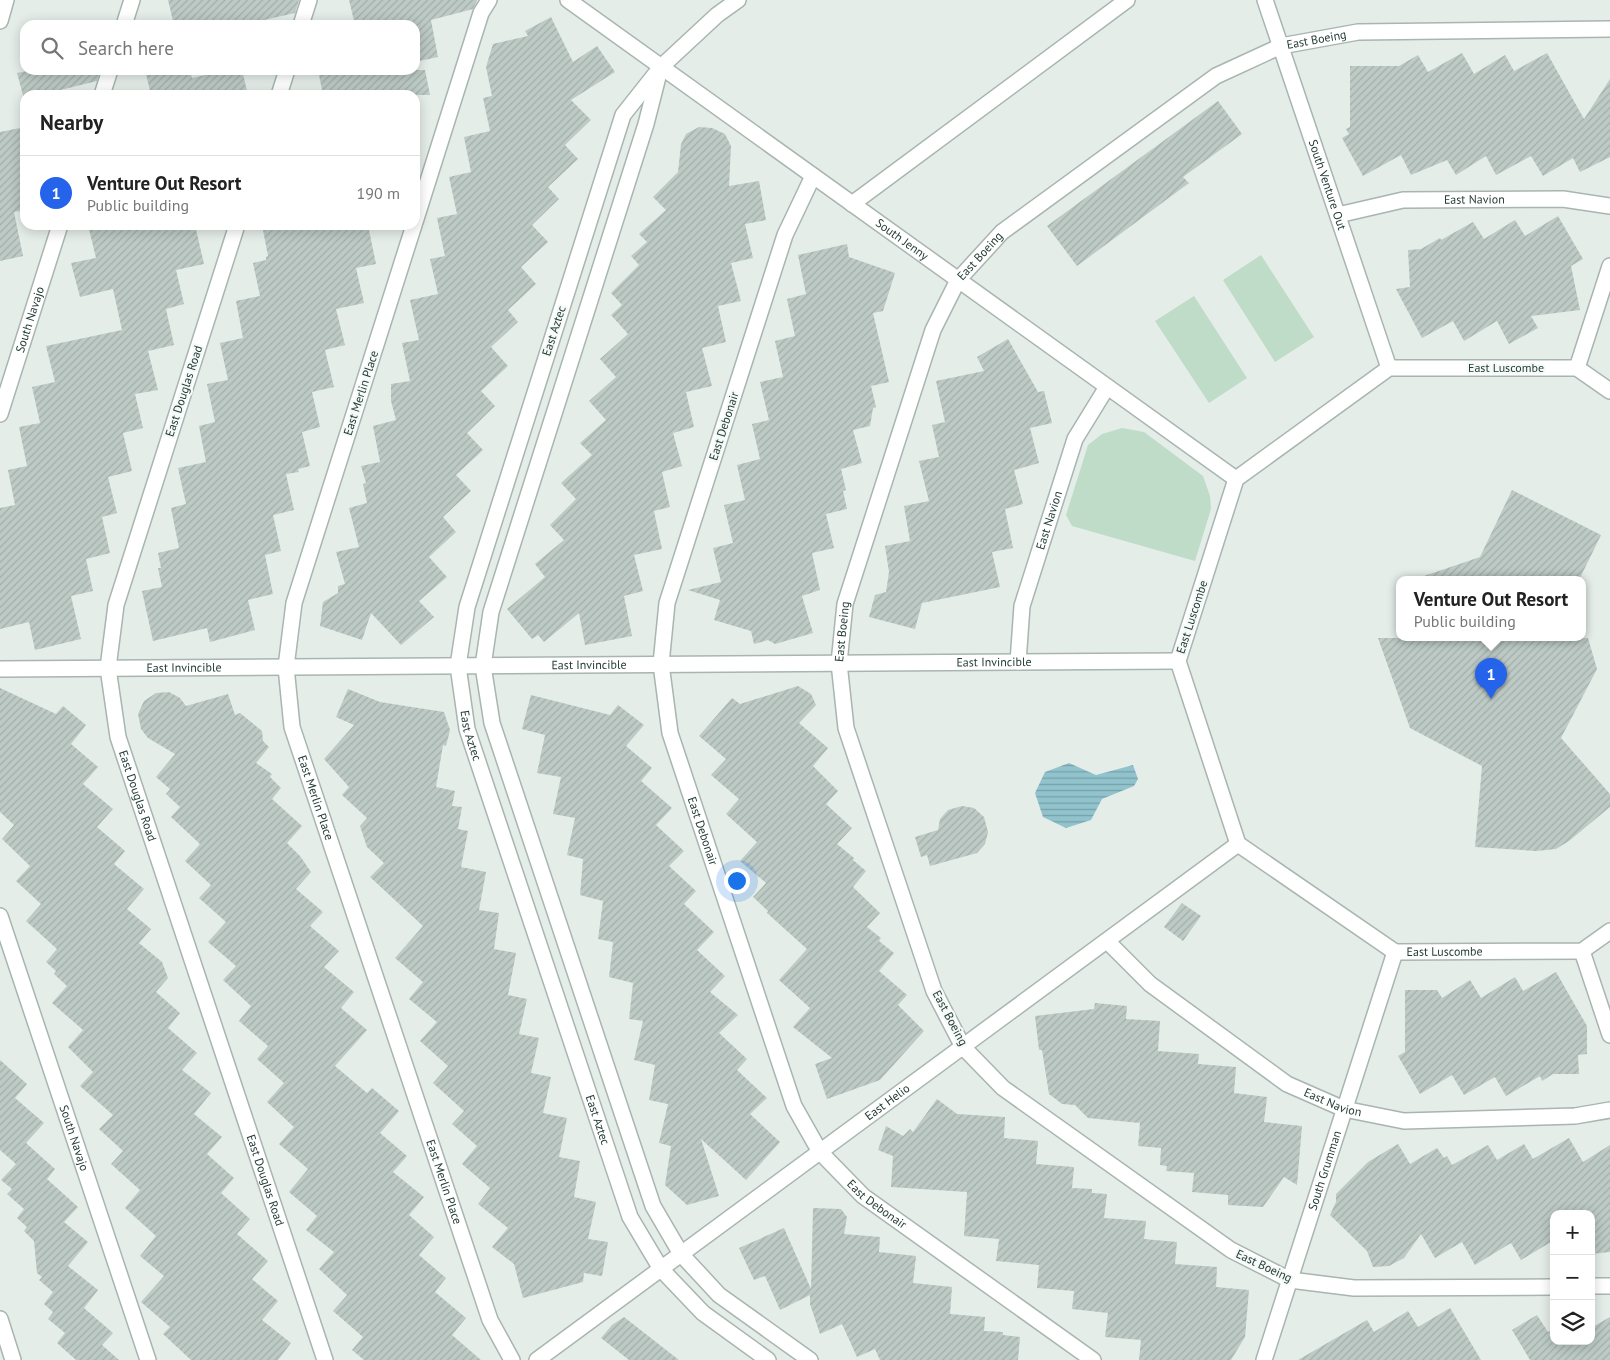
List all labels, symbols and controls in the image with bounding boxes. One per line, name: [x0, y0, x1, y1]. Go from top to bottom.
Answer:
search box: [20, 20, 420, 75]
street label: East Boeing: [1285, 26, 1348, 52]
icon: search: [38, 34, 66, 62]
text: Search here: [78, 36, 174, 60]
text: Nearby: [40, 109, 103, 136]
street label: South Venture Out: [1306, 138, 1350, 232]
text: Venture Out Resort: [87, 171, 241, 195]
text: 1: [51, 183, 61, 203]
text: 190 m: [357, 183, 400, 203]
street label: East Navion: [1444, 191, 1505, 207]
text: Public building: [87, 195, 189, 215]
street label: South Jenny: [873, 215, 932, 263]
street label: East Boeing: [954, 228, 1006, 283]
street label: South Navajo: [12, 285, 47, 354]
street label: East Aztec: [538, 303, 569, 358]
street label: East Douglas Road: [162, 343, 205, 438]
street label: East Merlin Place: [340, 349, 381, 437]
street label: East Luscombe: [1468, 360, 1544, 375]
street label: East Debonair: [705, 390, 742, 462]
street label: East Navion: [1032, 489, 1065, 551]
popup: [1396, 576, 1586, 641]
street label: East Luscombe: [1173, 578, 1210, 655]
text: Venture Out Resort: [1414, 587, 1568, 611]
street label: East Boeing: [831, 601, 852, 662]
text: Public building: [1414, 611, 1516, 631]
street label: East Invincible: [956, 654, 1032, 670]
street label: East Invincible: [551, 657, 627, 672]
pin: 1: [1475, 658, 1507, 699]
street label: East Invincible: [146, 659, 222, 675]
street label: East Aztec: [457, 709, 485, 763]
street label: East Douglas Road: [116, 748, 160, 843]
street label: East Merlin Place: [295, 753, 337, 842]
street label: East Debonair: [685, 795, 721, 867]
your location: [724, 868, 750, 894]
street label: East Luscombe: [1406, 944, 1483, 959]
street label: East Boeing: [930, 988, 971, 1048]
street label: East Helio: [862, 1080, 912, 1123]
street label: East Navion: [1302, 1084, 1363, 1119]
street label: East Aztec: [583, 1093, 614, 1147]
street label: South Navajo: [57, 1103, 92, 1173]
street label: South Grumman: [1305, 1129, 1344, 1212]
street label: East Douglas Road: [244, 1132, 288, 1228]
street label: East Merlin Place: [423, 1137, 465, 1226]
street label: East Debonair: [844, 1176, 910, 1232]
map controls: [1550, 1210, 1595, 1345]
button: +: [1550, 1210, 1595, 1255]
street label: East Boeing: [1234, 1246, 1295, 1285]
button: −: [1550, 1255, 1595, 1300]
button: layers: [1550, 1300, 1595, 1345]

